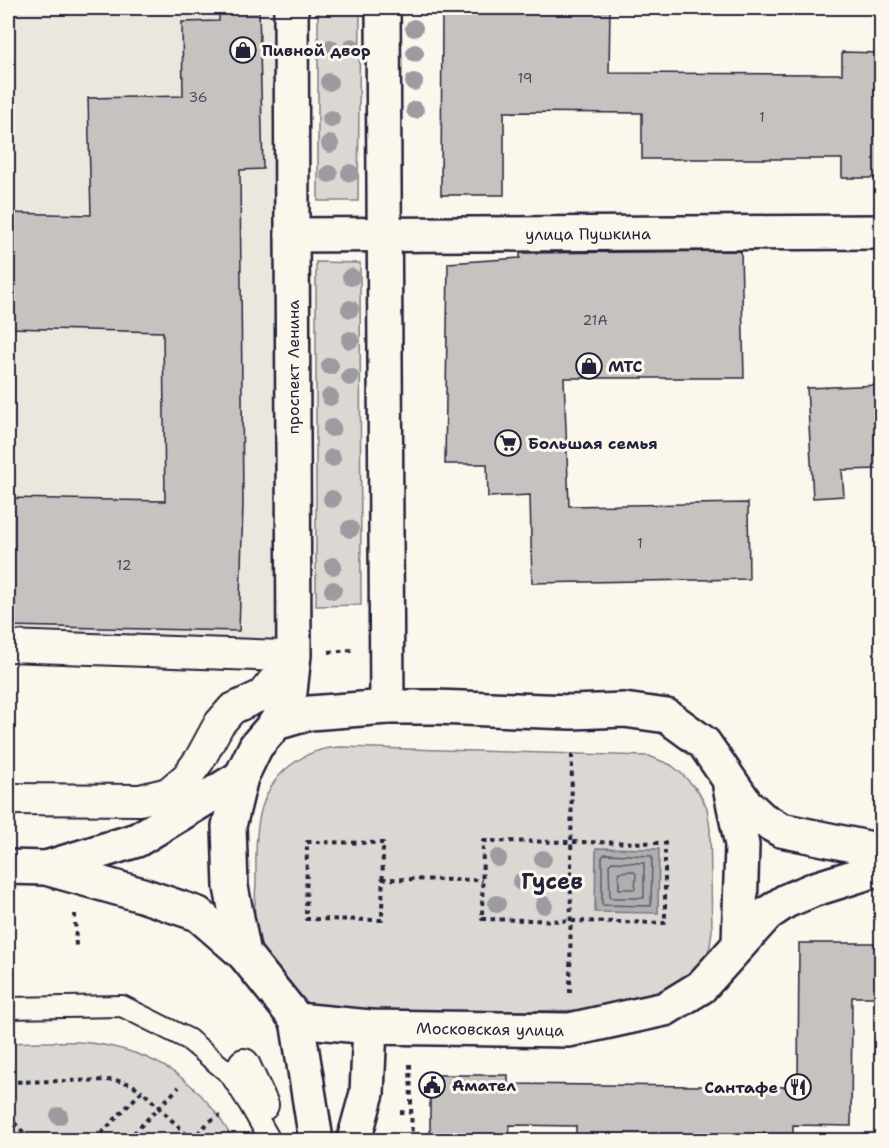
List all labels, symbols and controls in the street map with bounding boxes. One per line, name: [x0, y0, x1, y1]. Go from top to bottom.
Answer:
shop icon: Пивной двор: [228, 35, 258, 65]
place label: Пивной двор: [262, 40, 371, 61]
house number: 19: [517, 69, 533, 87]
house number: 36: [188, 88, 208, 106]
house number: 1: [759, 108, 765, 126]
street label: улица Пушкина: [525, 223, 651, 244]
street label: проспект Ленина: [283, 300, 304, 434]
house number: 21А: [582, 311, 608, 329]
shop icon: МТС: [574, 351, 604, 381]
place label: МТС: [608, 356, 643, 377]
supermarket icon: Большая семья: [493, 428, 523, 458]
place label: Большая семья: [528, 433, 658, 454]
house number: 1: [637, 534, 643, 552]
house number: 12: [117, 556, 131, 574]
district label: Гусев: [521, 867, 583, 896]
street label: Московская улица: [416, 1017, 564, 1040]
public building icon: Амател: [417, 1070, 447, 1100]
restaurant icon: Сантафе: [783, 1072, 813, 1102]
place label: Амател: [452, 1075, 516, 1096]
place label: Сантафе: [704, 1077, 778, 1098]

